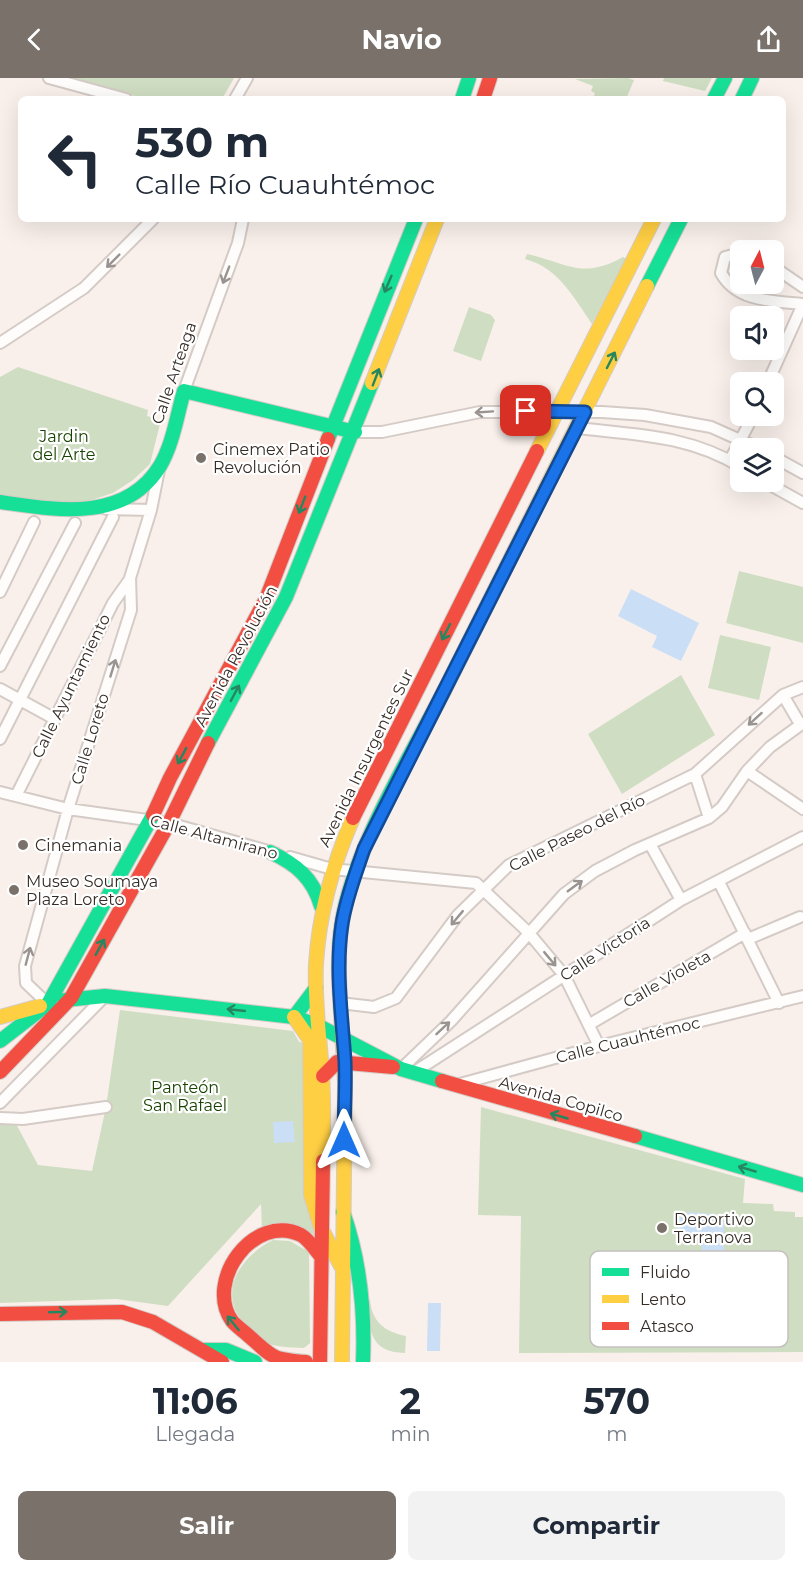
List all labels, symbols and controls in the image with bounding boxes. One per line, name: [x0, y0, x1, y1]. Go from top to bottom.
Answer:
icon: back: [18, 23, 51, 56]
text: Navio: [361, 23, 442, 56]
icon: share: [752, 23, 785, 56]
text: 530 m: [135, 116, 269, 168]
icon: left: [36, 120, 114, 198]
text: Calle Río Cuauhtémoc: [135, 168, 435, 201]
north arrow: [730, 240, 784, 294]
map controls: [730, 240, 784, 492]
one-way arrow: [105, 254, 120, 269]
one-way arrow: [220, 265, 231, 283]
one-way arrow: [382, 275, 393, 293]
button: sound: [730, 306, 784, 360]
street label: Calle Arteaga: [148, 319, 200, 427]
one-way arrow: [605, 351, 617, 369]
one-way arrow: [371, 368, 382, 387]
button: search: [730, 372, 784, 426]
pin: [500, 385, 551, 436]
icon: arrive: [509, 394, 542, 427]
one-way arrow: [475, 407, 495, 418]
park label: Jardin del Arte: [33, 427, 96, 464]
button: layers: [730, 438, 784, 492]
place label: Cinemex Patio Revolución: [213, 440, 330, 477]
marker: Cinemex Patio Revolución: [194, 451, 208, 465]
one-way arrow: [296, 495, 307, 514]
street label: Avenida Revolución: [191, 582, 281, 730]
street label: Calle Ayuntamiento: [28, 611, 114, 761]
one-way arrow: [440, 622, 451, 640]
one-way arrow: [108, 659, 119, 678]
street label: Avenida Insurgentes Sur: [315, 666, 417, 850]
one-way arrow: [230, 684, 241, 702]
street label: Calle Loreto: [67, 691, 113, 787]
one-way arrow: [748, 712, 763, 726]
one-way arrow: [176, 747, 187, 765]
street label: Calle Paseo del Río: [506, 790, 648, 876]
street label: Calle Altamirano: [148, 811, 280, 863]
place label: Cinemania: [35, 836, 122, 855]
marker: Cinemania: [16, 838, 30, 852]
place label: Museo Soumaya Plaza Loreto: [26, 872, 158, 909]
one-way arrow: [567, 879, 583, 892]
marker: Museo Soumaya Plaza Loreto: [7, 883, 21, 897]
one-way arrow: [450, 910, 464, 925]
street label: Calle Victoria: [556, 913, 654, 985]
one-way arrow: [94, 939, 106, 956]
street label: Calle Violeta: [620, 946, 714, 1012]
one-way arrow: [22, 947, 34, 966]
one-way arrow: [543, 951, 557, 966]
one-way arrow: [226, 1004, 246, 1015]
street label: Calle Cuauhtémoc: [554, 1013, 702, 1067]
one-way arrow: [436, 1021, 451, 1036]
street label: Avenida Copilco: [497, 1072, 625, 1126]
park label: Panteón San Rafael: [143, 1078, 227, 1115]
position arrow: [312, 1108, 376, 1172]
one-way arrow: [550, 1110, 569, 1121]
one-way arrow: [738, 1163, 757, 1174]
place label: Deportivo Terranova: [674, 1210, 754, 1247]
marker: Deportivo Terranova: [655, 1221, 669, 1235]
legend: [590, 1251, 788, 1347]
text: Fluido: [640, 1263, 690, 1282]
text: Lento: [640, 1290, 686, 1309]
one-way arrow: [48, 1307, 68, 1318]
one-way arrow: [226, 1315, 239, 1331]
text: Atasco: [640, 1317, 694, 1336]
text: 11:06: [153, 1379, 238, 1423]
text: 2: [400, 1379, 421, 1423]
text: 570: [583, 1379, 650, 1423]
text: Llegada: [155, 1422, 235, 1446]
text: min: [390, 1422, 431, 1446]
text: m: [606, 1422, 627, 1446]
button: Salir: [18, 1491, 396, 1560]
button: Compartir: [408, 1491, 785, 1560]

